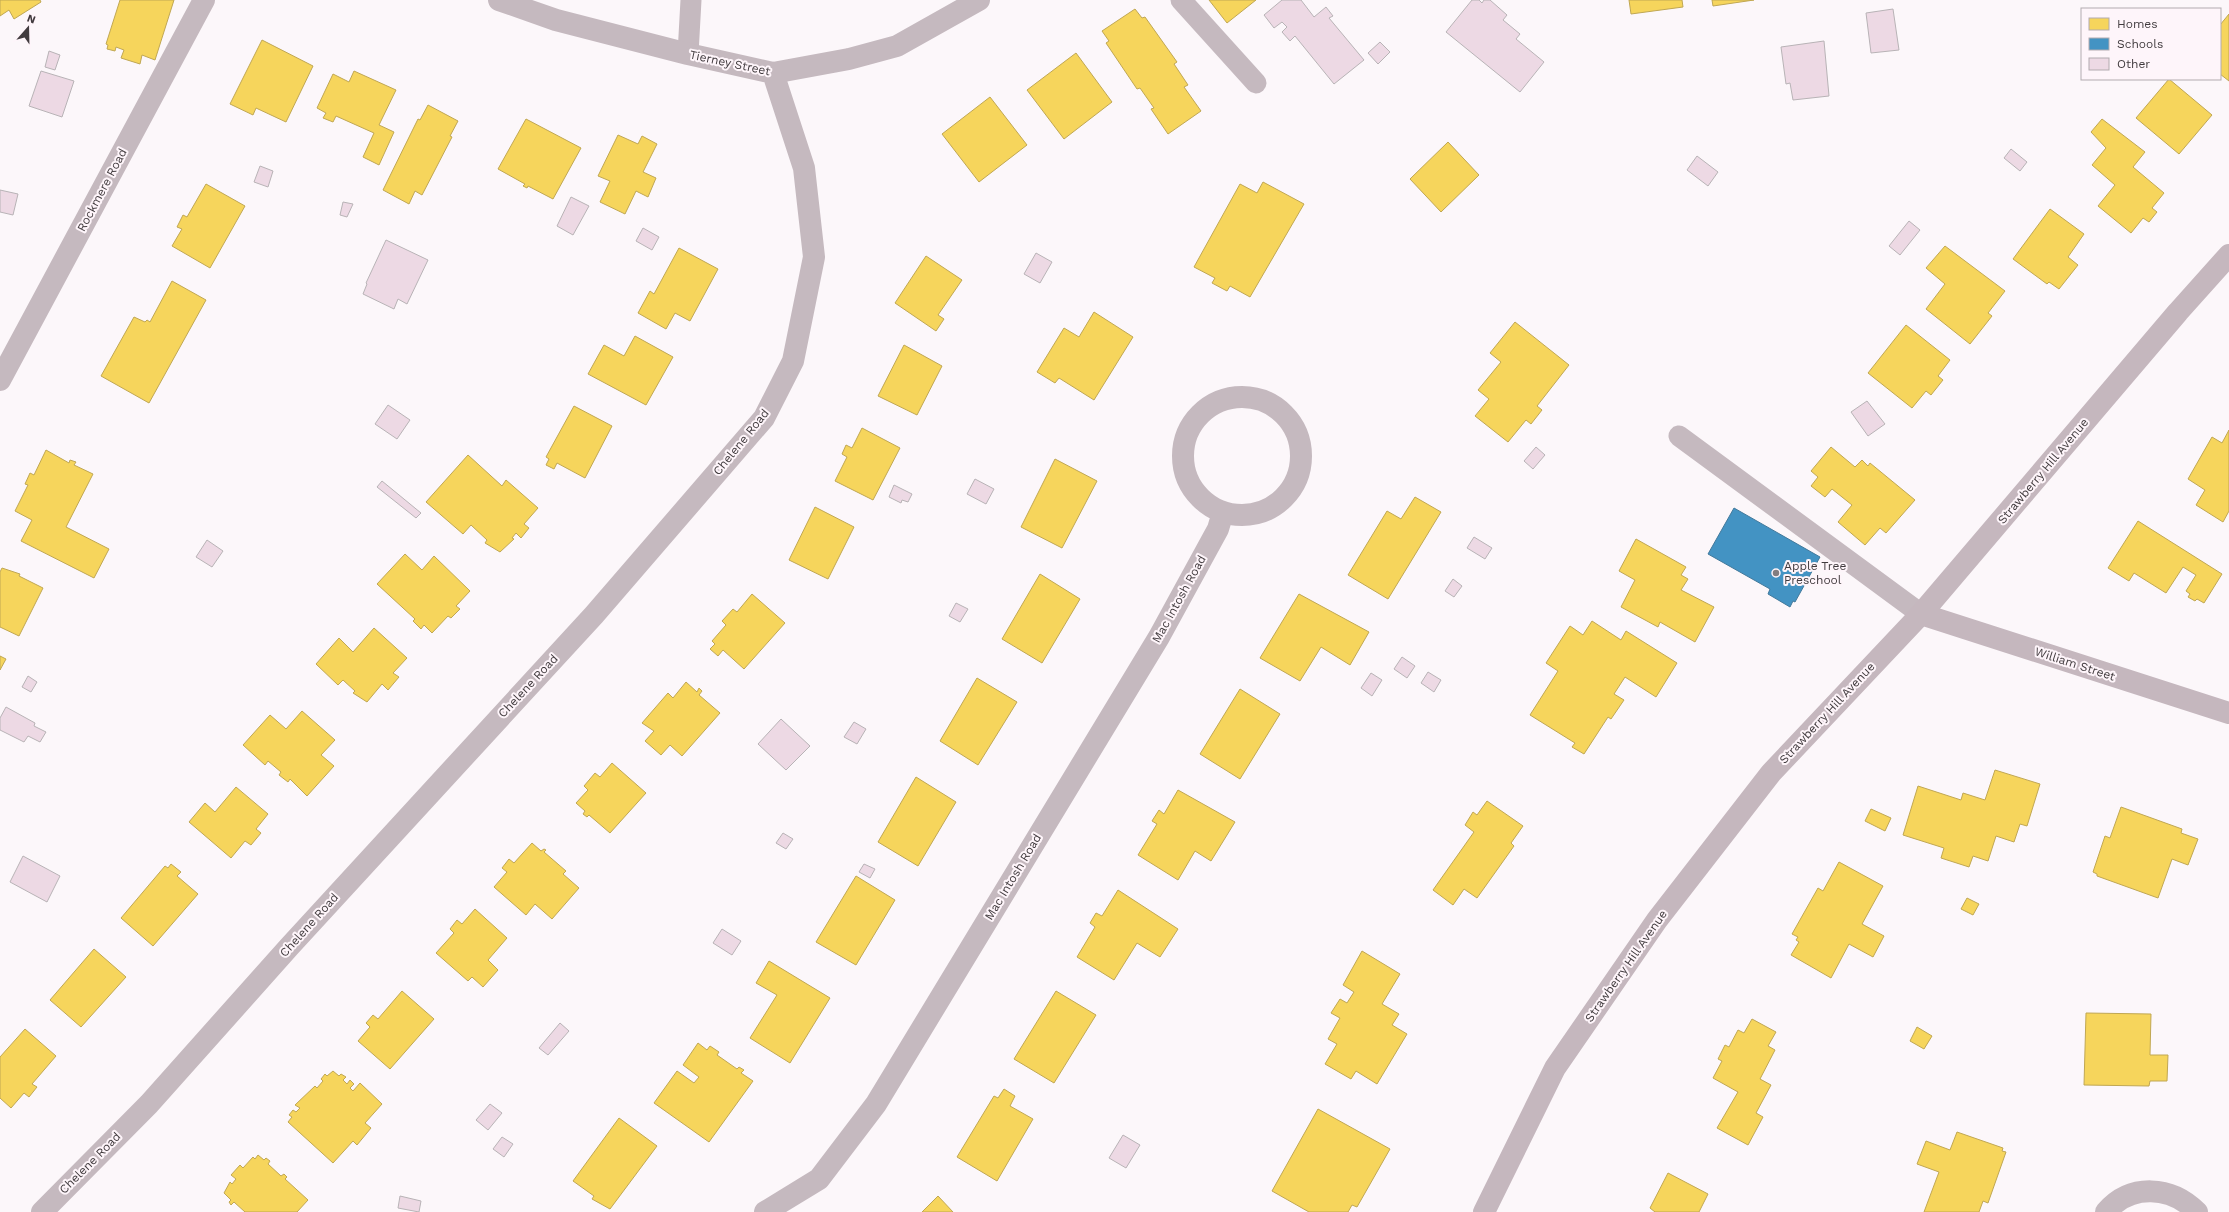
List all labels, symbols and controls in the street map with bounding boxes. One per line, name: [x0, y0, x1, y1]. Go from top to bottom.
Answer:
north arrow: [8, 8, 48, 48]
legend: [2081, 8, 2221, 80]
text: N: [25, 12, 37, 27]
text: Homes: [2117, 17, 2158, 31]
text: Schools: [2117, 37, 2163, 51]
street label: Tierney Street: [688, 48, 772, 78]
text: Other: [2117, 57, 2150, 71]
street label: Rockmere Road: [74, 146, 130, 234]
street label: Chelene Road: [710, 406, 772, 478]
street label: Strawberry Hill Avenue: [1995, 415, 2091, 527]
street label: Mac Intosh Road: [1149, 553, 1209, 645]
place label: Apple Tree Preschool: [1784, 559, 1846, 587]
marker: Apple Tree Preschool: [1771, 568, 1781, 578]
street label: William Street: [2033, 644, 2117, 684]
street label: Chelene Road: [495, 652, 561, 720]
street label: Strawberry Hill Avenue: [1776, 659, 1878, 767]
street label: Mac Intosh Road: [982, 831, 1044, 923]
street label: Chelene Road: [277, 890, 341, 960]
street label: Strawberry Hill Avenue: [1582, 907, 1670, 1025]
street label: Chelene Road: [56, 1129, 124, 1197]

